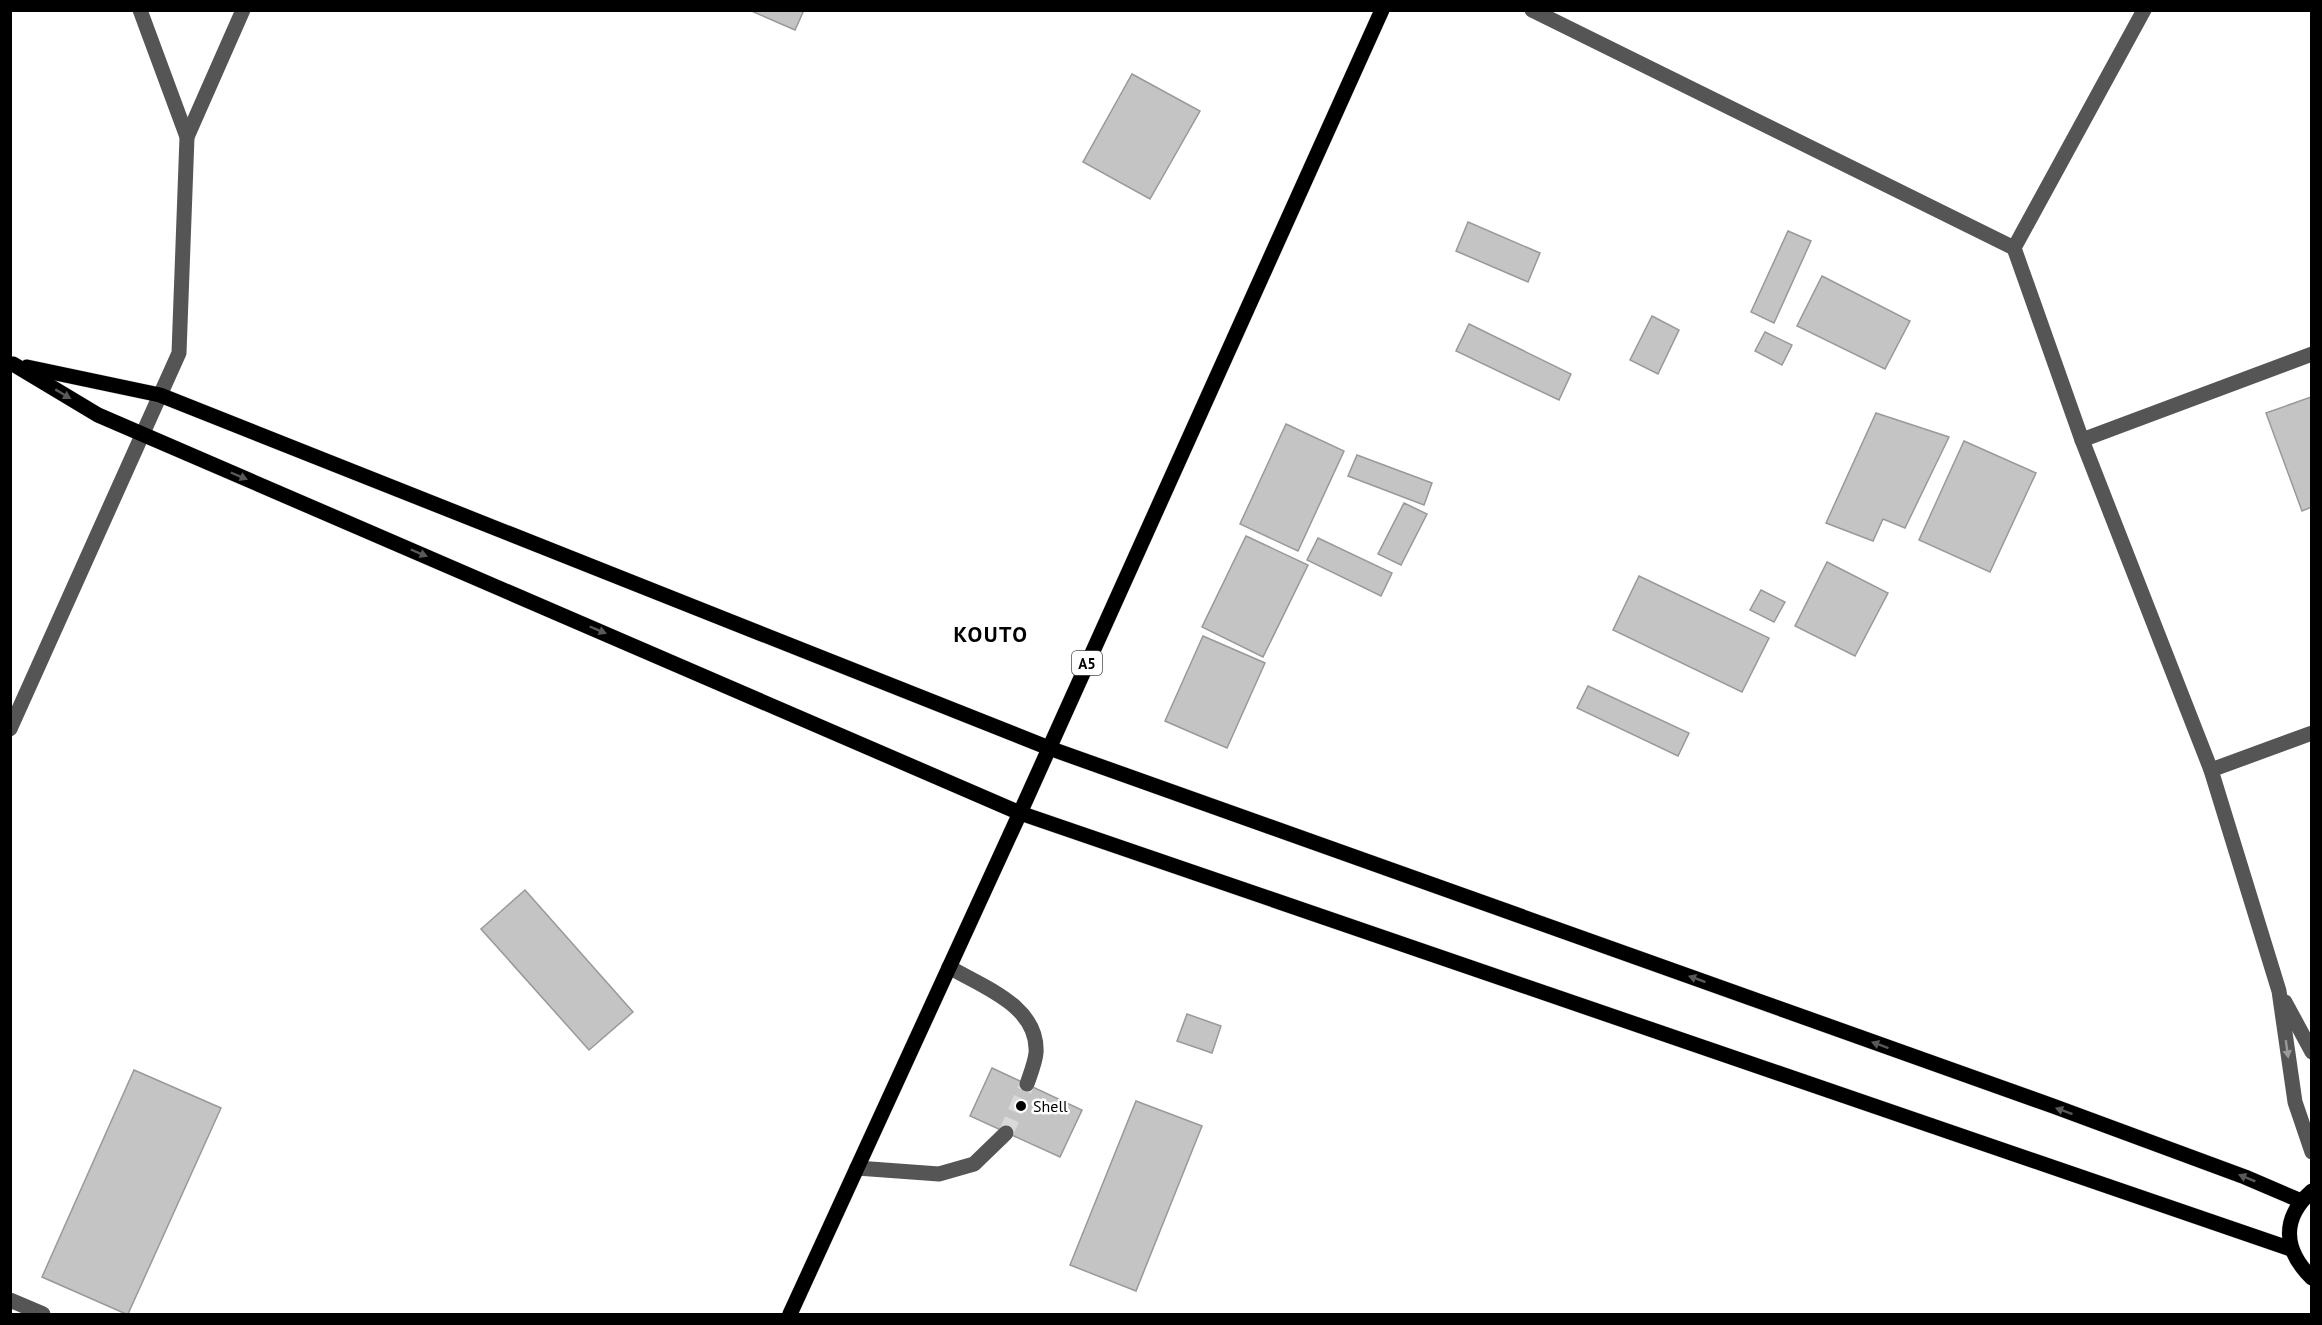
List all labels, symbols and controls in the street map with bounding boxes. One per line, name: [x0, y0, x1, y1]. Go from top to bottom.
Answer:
one-way arrow: [55, 388, 71, 399]
one-way arrow: [231, 471, 249, 481]
one-way arrow: [410, 548, 428, 558]
district label: KOUTO: [954, 620, 1028, 648]
one-way arrow: [589, 626, 606, 635]
road number: A5: [1072, 651, 1102, 675]
one-way arrow: [1688, 974, 1706, 984]
one-way arrow: [1871, 1039, 1889, 1049]
one-way arrow: [2283, 1040, 2292, 1059]
place label: Shell: [1033, 1096, 1068, 1116]
marker: Shell: [1014, 1099, 1028, 1113]
one-way arrow: [2055, 1105, 2073, 1115]
one-way arrow: [2238, 1173, 2256, 1182]

